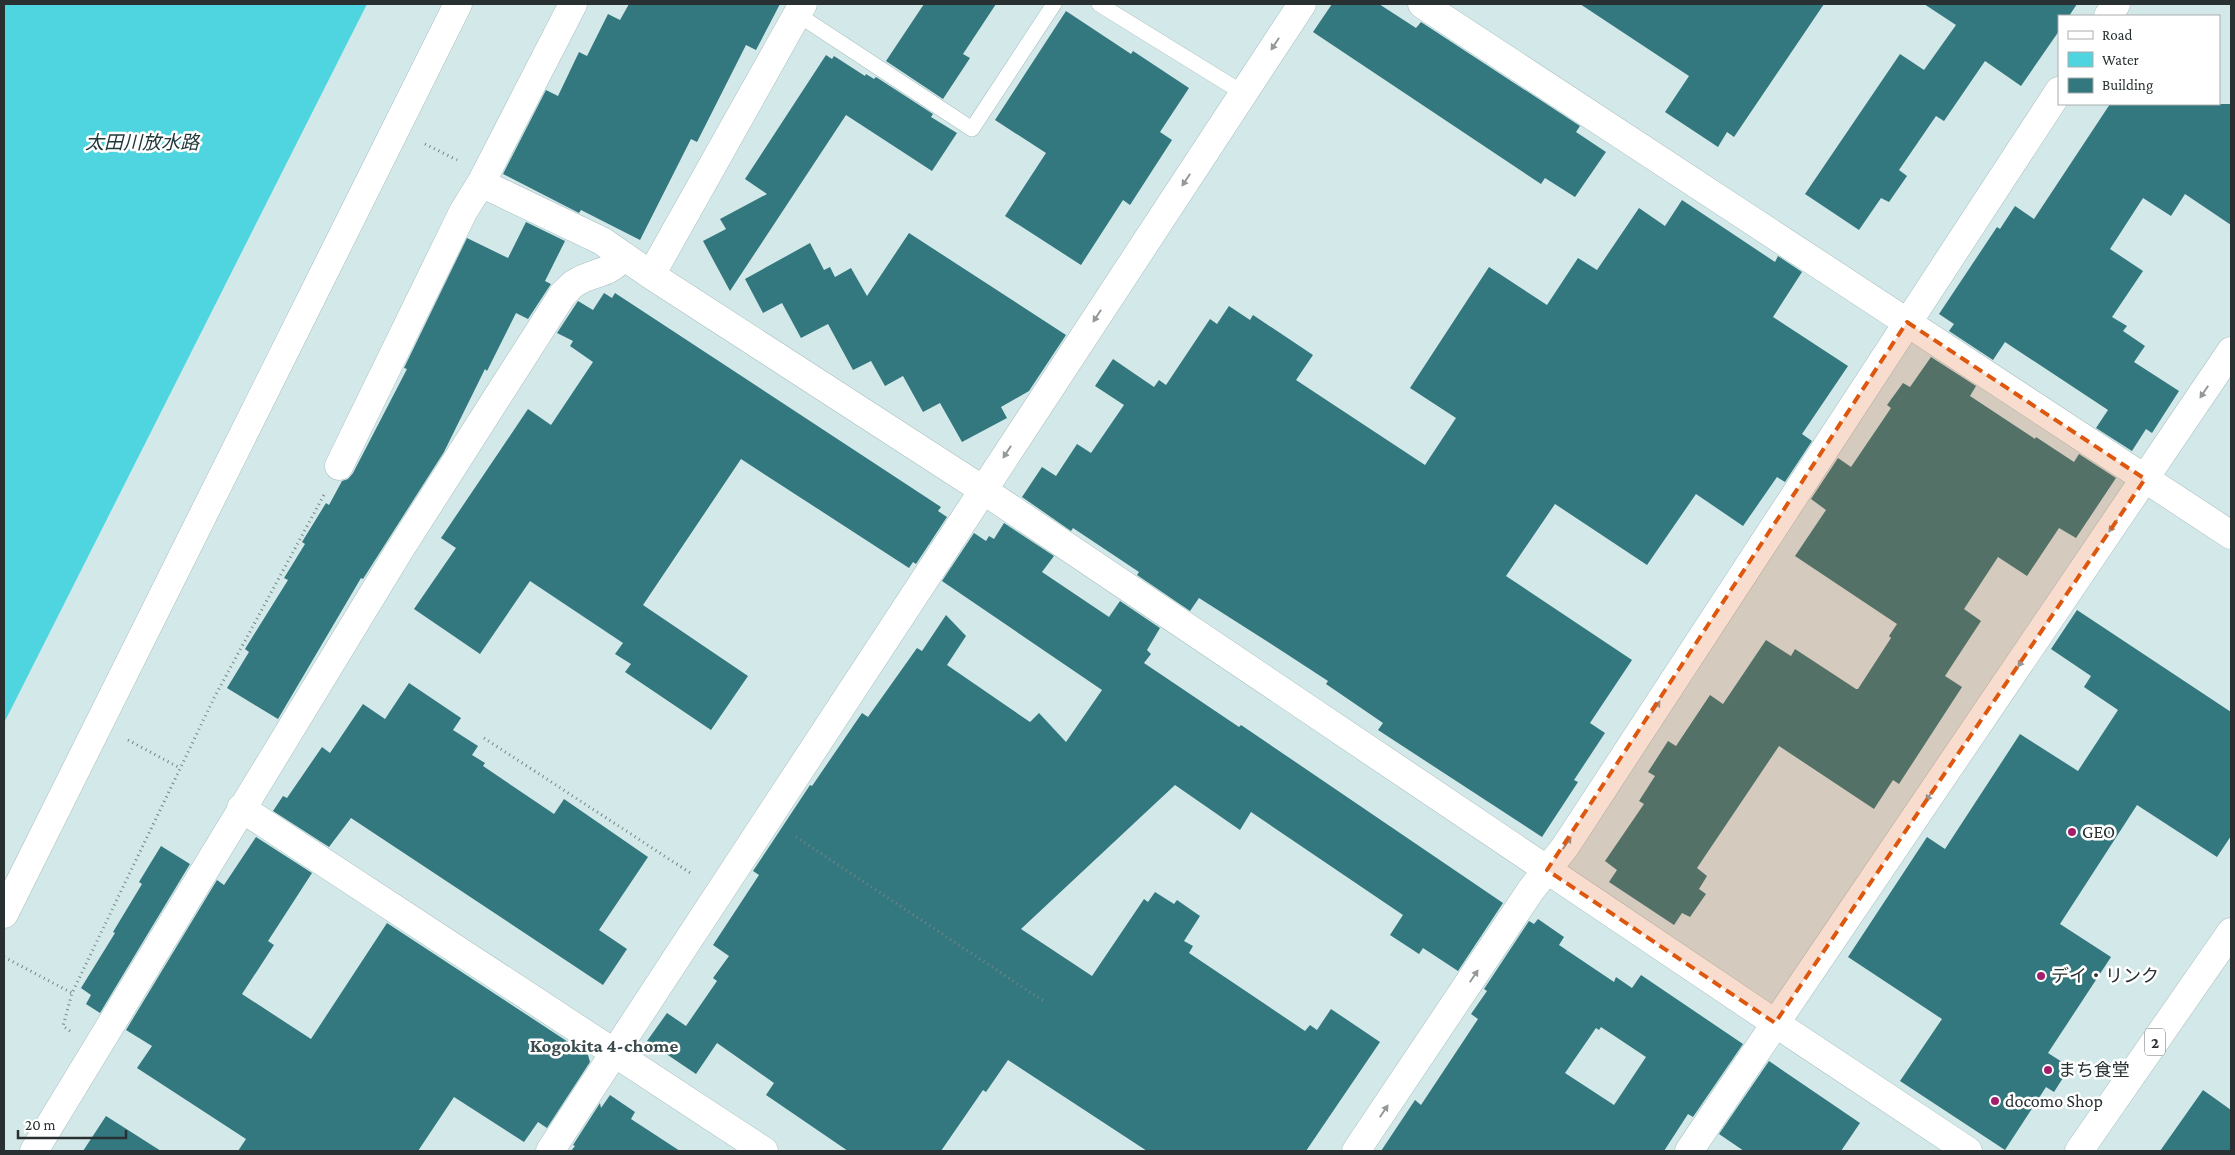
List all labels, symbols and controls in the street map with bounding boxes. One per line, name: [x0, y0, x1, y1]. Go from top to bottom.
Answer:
legend: [2058, 15, 2220, 105]
text: Road: [2102, 27, 2133, 43]
one-way arrow: [1271, 38, 1280, 51]
text: Water: [2102, 52, 2139, 68]
text: Building: [2102, 77, 2153, 94]
water label: 太田川放水路: [85, 132, 201, 153]
one-way arrow: [1181, 173, 1191, 187]
one-way arrow: [1092, 309, 1101, 322]
one-way arrow: [2199, 385, 2209, 398]
one-way arrow: [1003, 445, 1012, 458]
one-way arrow: [2108, 520, 2118, 533]
one-way arrow: [2017, 654, 2027, 667]
one-way arrow: [1651, 700, 1661, 714]
one-way arrow: [1925, 788, 1935, 802]
place label: GEO: [2082, 822, 2115, 842]
marker: GEO: [2066, 826, 2078, 838]
one-way arrow: [1562, 836, 1572, 850]
place label: デイ・リンク: [2051, 966, 2159, 986]
one-way arrow: [1469, 969, 1479, 982]
marker: デイ・リンク: [2035, 970, 2047, 982]
road number: 2: [2145, 1028, 2165, 1056]
district label: Kogokita 4-chome: [530, 1035, 678, 1056]
place label: まち食堂: [2058, 1060, 2130, 1080]
marker: まち食堂: [2042, 1064, 2054, 1076]
place label: docomo Shop: [2005, 1091, 2103, 1111]
marker: docomo Shop: [1989, 1095, 2001, 1107]
one-way arrow: [1379, 1104, 1388, 1117]
scale bar: [18, 1108, 125, 1140]
text: 20 m: [25, 1117, 56, 1133]

